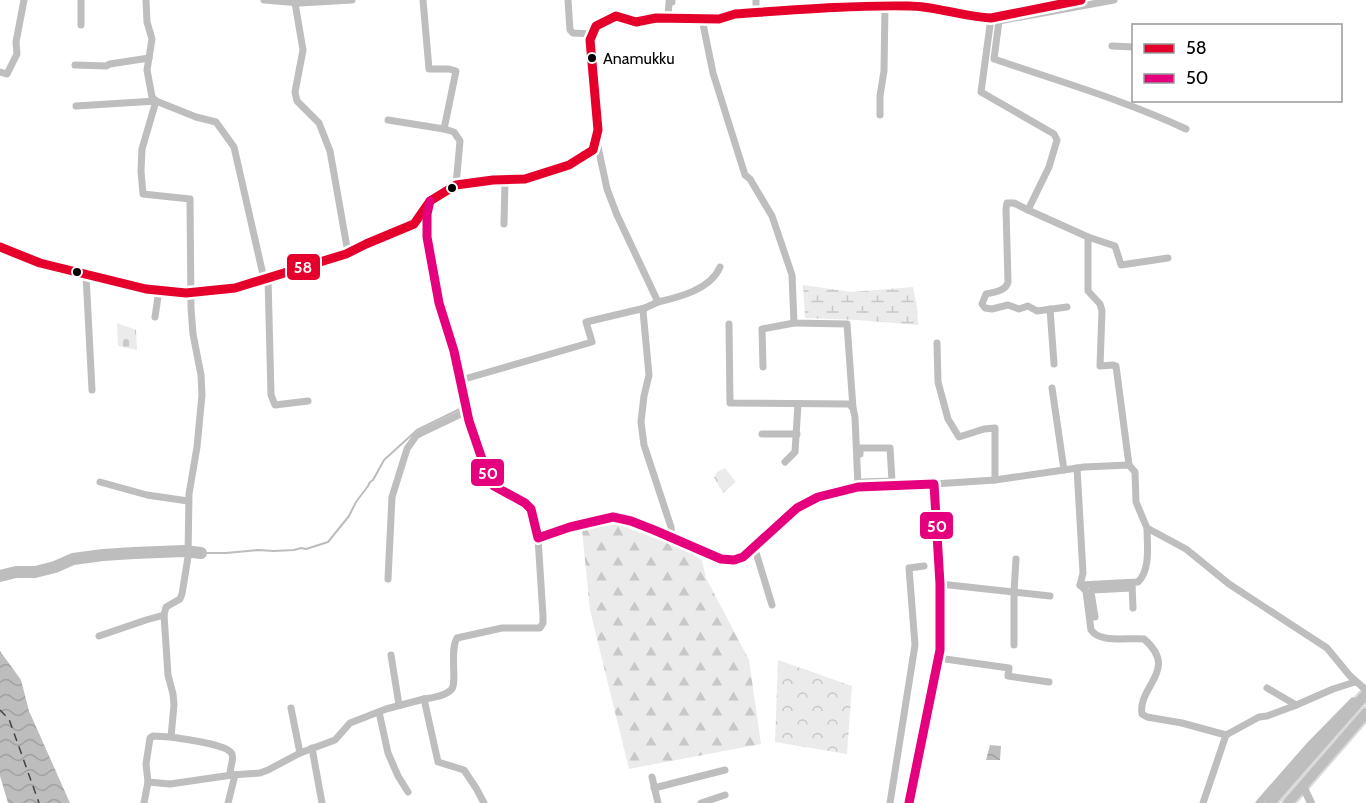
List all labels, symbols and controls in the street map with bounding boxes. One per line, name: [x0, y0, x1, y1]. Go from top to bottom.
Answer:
legend: [1132, 24, 1342, 102]
text: 58: [1186, 37, 1207, 59]
place label: Anamukku: [603, 49, 675, 68]
marker: Anamukku: [586, 52, 598, 64]
text: 50: [1186, 67, 1208, 89]
unlabelled marker: [446, 182, 458, 194]
line badge: 58: [286, 253, 321, 281]
text: 58: [294, 258, 312, 277]
unlabelled marker: [71, 266, 83, 278]
line badge: 50: [470, 458, 505, 487]
text: 50: [478, 464, 498, 483]
line badge: 50: [919, 511, 954, 540]
text: 50: [927, 517, 947, 536]

